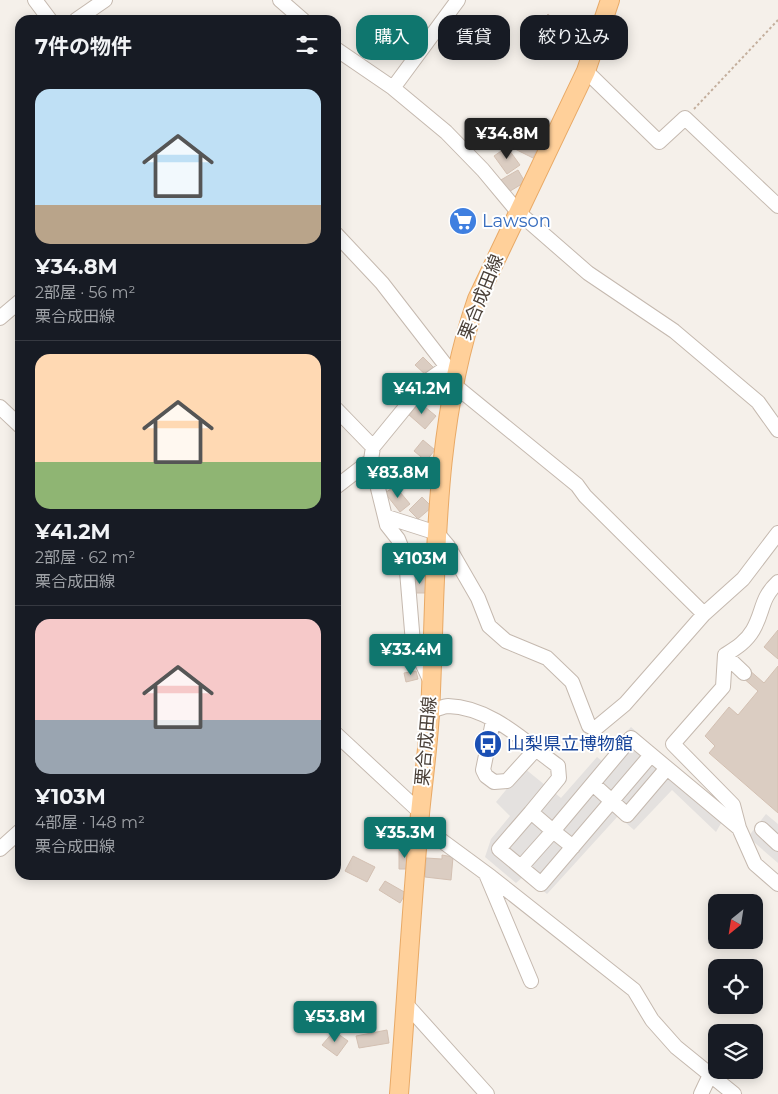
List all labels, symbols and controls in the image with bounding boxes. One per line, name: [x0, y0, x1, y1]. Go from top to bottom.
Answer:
chip: 購入: [356, 15, 428, 60]
chip: 賃貸: [438, 15, 510, 60]
chip: 絞り込み: [520, 15, 628, 60]
icon: filters: [293, 31, 321, 59]
text: 7件の物件: [35, 34, 132, 59]
pin: ¥34.8M: [466, 118, 548, 160]
icon: home: [133, 121, 223, 211]
text: ¥34.8M: [476, 124, 538, 143]
supermarket icon: Lawson: [448, 206, 478, 236]
place label: Lawson: [482, 210, 551, 232]
street label: 栗合成田線: [454, 251, 508, 343]
text: ¥34.8M: [35, 254, 118, 279]
text: 2部屋 · 56 m²: [35, 283, 135, 302]
text: 栗合成田線: [35, 307, 115, 326]
pin: ¥41.2M: [381, 372, 463, 415]
text: ¥41.2M: [393, 379, 451, 398]
icon: home: [133, 387, 223, 477]
pin: ¥83.8M: [357, 456, 439, 499]
text: ¥83.8M: [367, 463, 429, 482]
text: ¥41.2M: [35, 519, 111, 544]
pin: ¥103M: [385, 542, 455, 585]
text: 2部屋 · 62 m²: [35, 548, 135, 567]
text: ¥103M: [393, 549, 447, 568]
text: 栗合成田線: [35, 572, 115, 591]
pin: ¥33.4M: [370, 634, 452, 676]
text: ¥33.4M: [380, 640, 442, 659]
icon: home: [133, 652, 223, 742]
street label: 栗合成田線: [411, 695, 441, 787]
bus stop icon: 山梨県立博物館: [473, 729, 503, 759]
place label: 山梨県立博物館: [507, 733, 633, 755]
text: ¥103M: [35, 784, 106, 809]
text: 4部屋 · 148 m²: [35, 813, 145, 832]
pin: ¥35.3M: [364, 816, 446, 859]
text: ¥35.3M: [375, 823, 435, 842]
text: 栗合成田線: [35, 837, 115, 856]
north arrow: [708, 894, 762, 949]
map controls: [708, 894, 763, 1079]
button: locate: [708, 959, 763, 1014]
pin: ¥53.8M: [294, 1000, 376, 1043]
text: ¥53.8M: [305, 1007, 365, 1026]
button: layers: [708, 1024, 763, 1079]

